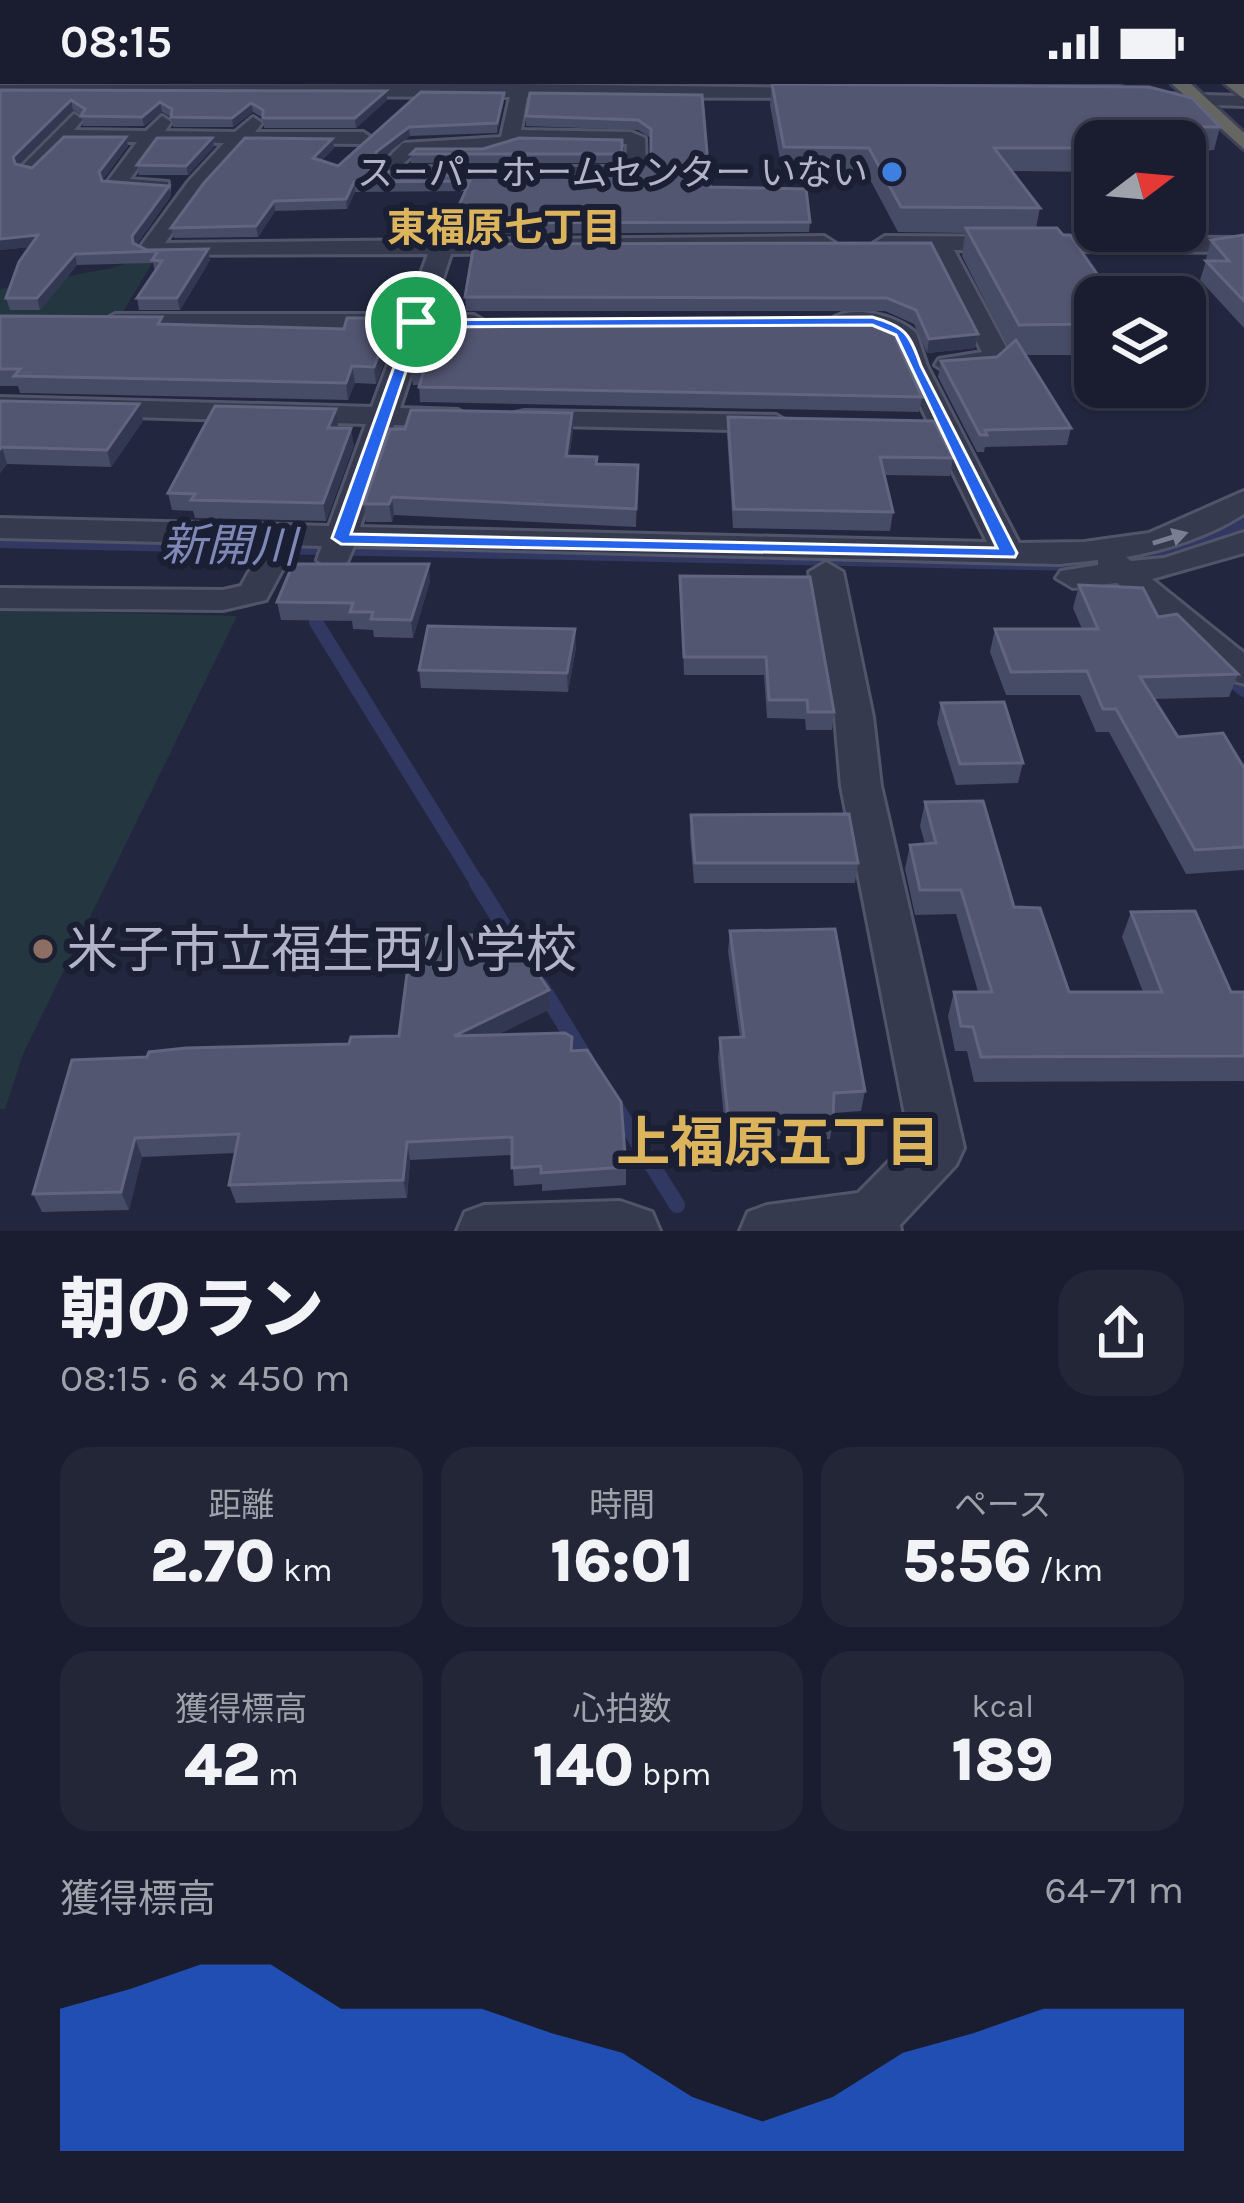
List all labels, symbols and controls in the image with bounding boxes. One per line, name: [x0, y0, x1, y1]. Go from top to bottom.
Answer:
text: 08:15: [60, 16, 172, 68]
north arrow: [1074, 120, 1206, 252]
map controls: [1074, 120, 1206, 408]
place label: スーパーホームセンター いない: [357, 152, 868, 194]
marker: スーパーホームセンター いない: [879, 159, 905, 185]
district label: 東福原七丁目: [387, 205, 621, 251]
pin: [365, 271, 467, 373]
button: layers: [1074, 276, 1206, 408]
icon: arrive: [383, 289, 449, 355]
water label: 新開川: [161, 519, 301, 573]
one-way arrow: [1152, 528, 1189, 546]
place label: 米子市立福生西小学校: [67, 920, 577, 980]
marker: 米子市立福生西小学校: [30, 936, 56, 962]
district label: 上福原五丁目: [616, 1111, 940, 1175]
button: share: [1058, 1270, 1184, 1396]
text: 朝のラン: [60, 1271, 324, 1349]
text: 08:15 · 6 × 450 m: [60, 1355, 351, 1401]
text: 距離: [208, 1486, 274, 1524]
text: 時間: [589, 1486, 655, 1524]
text: ペース: [954, 1486, 1051, 1524]
text: 2.70: [150, 1526, 275, 1596]
text: 16:01: [550, 1526, 694, 1596]
text: 5:56: [902, 1526, 1032, 1596]
text: km: [275, 1551, 333, 1589]
text: /km: [1032, 1551, 1103, 1589]
text: kcal: [971, 1687, 1034, 1725]
text: 獲得標高: [175, 1690, 307, 1728]
text: 心拍数: [572, 1690, 671, 1728]
text: 189: [951, 1725, 1054, 1795]
text: 42: [184, 1730, 260, 1800]
text: 140: [532, 1730, 634, 1800]
text: m: [260, 1755, 299, 1793]
text: bpm: [634, 1755, 712, 1793]
text: 64–71 m: [1045, 1867, 1184, 1913]
text: 獲得標高: [60, 1876, 216, 1922]

